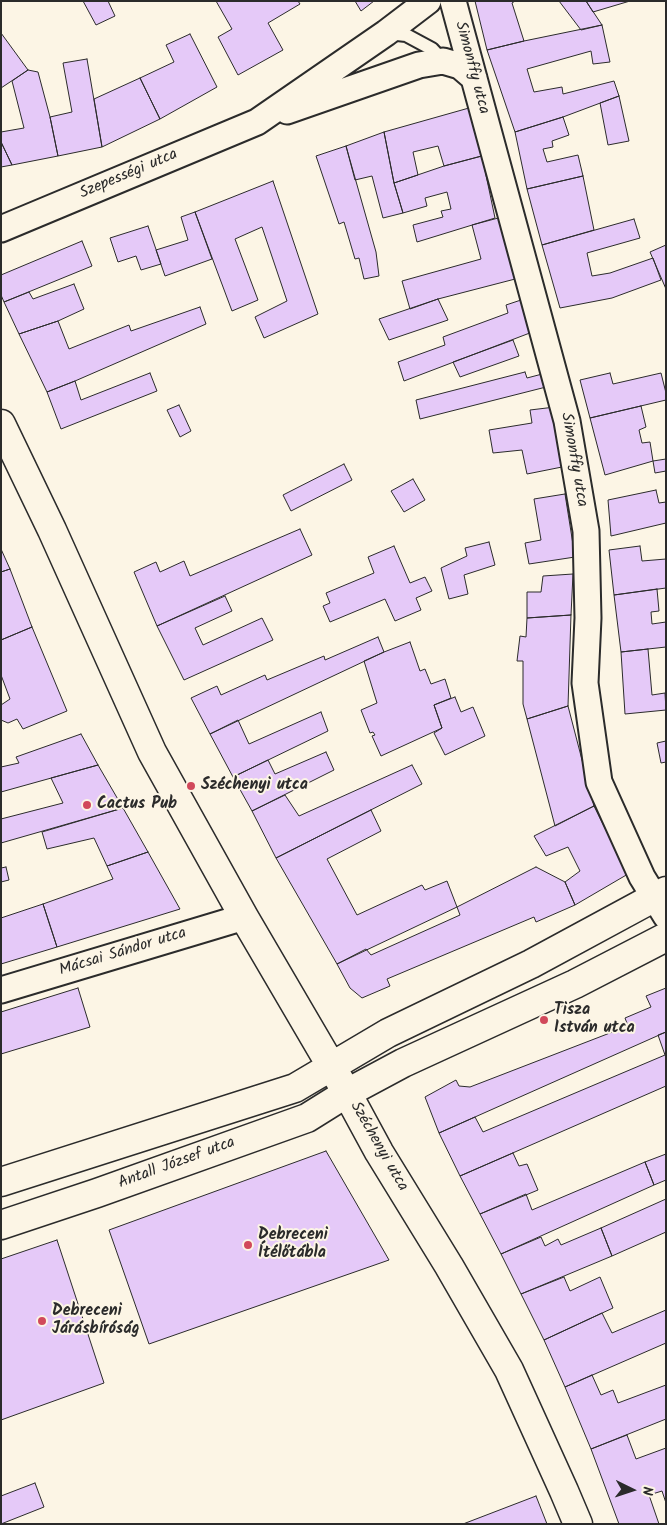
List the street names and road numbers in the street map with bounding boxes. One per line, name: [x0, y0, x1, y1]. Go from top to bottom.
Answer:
street label: Simonffy utca: [449, 19, 493, 117]
street label: Szepességi utca: [77, 146, 181, 204]
street label: Simonffy utca: [555, 411, 591, 509]
street label: Mácsai Sándor utca: [57, 925, 189, 981]
street label: Széchenyi utca: [345, 1099, 411, 1195]
street label: Antall József utca: [116, 1134, 238, 1194]

